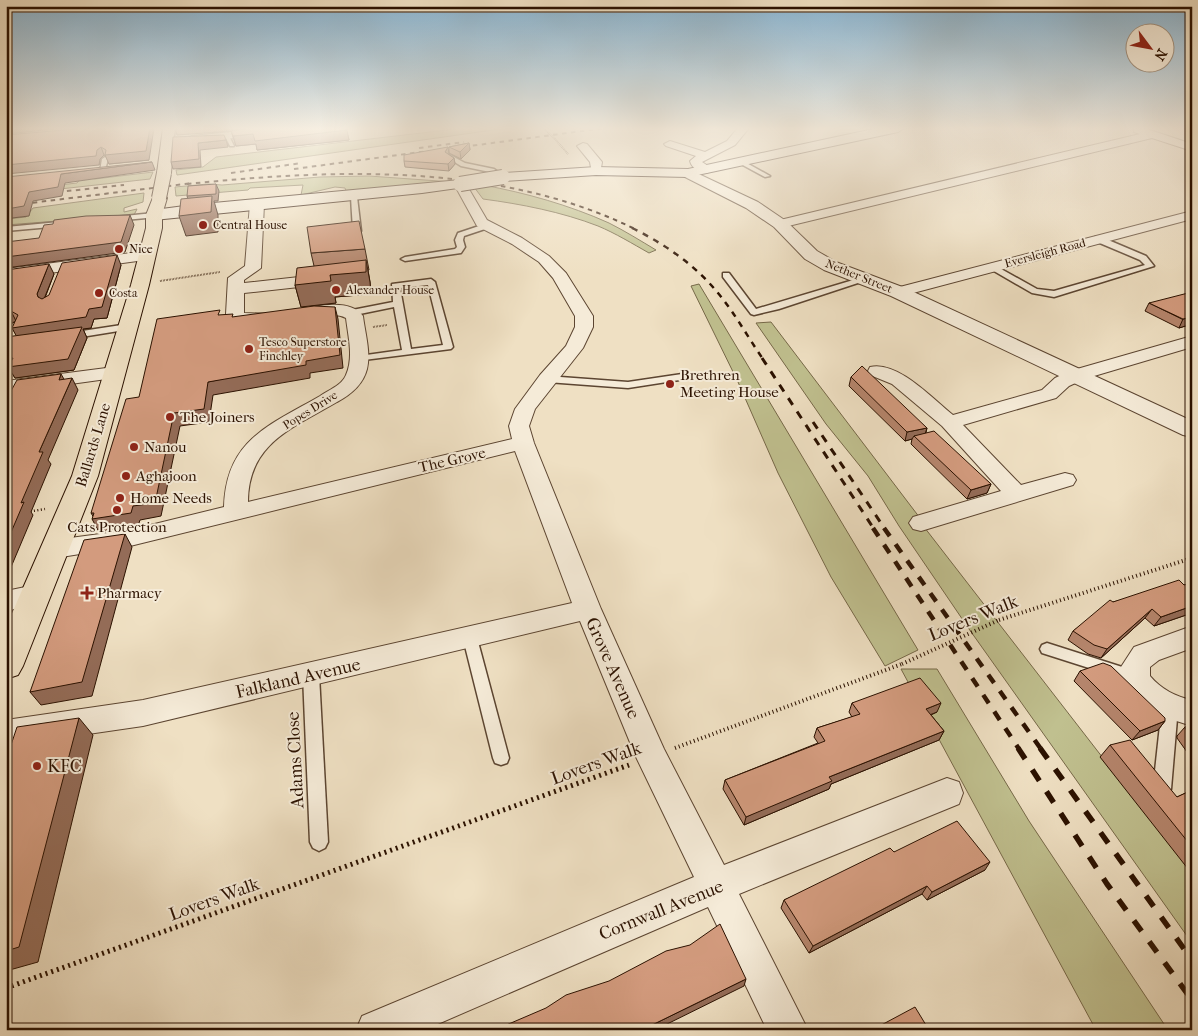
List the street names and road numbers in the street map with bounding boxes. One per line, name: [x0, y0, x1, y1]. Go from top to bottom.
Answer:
street label: Eversleigh Road: [1003, 235, 1088, 271]
street label: Nether Street: [823, 256, 895, 296]
street label: Popes Drive: [280, 388, 340, 432]
street label: Ballards Lane: [72, 400, 115, 489]
street label: The Grove: [417, 443, 488, 476]
street label: Lovers Walk: [925, 591, 1022, 646]
street label: Grove Avenue: [581, 614, 644, 722]
street label: Falkland Avenue: [234, 654, 363, 703]
street label: Adams Close: [282, 711, 309, 810]
street label: Lovers Walk: [548, 737, 645, 789]
street label: Lovers Walk: [166, 873, 263, 925]
street label: Cornwall Avenue: [596, 876, 727, 945]

